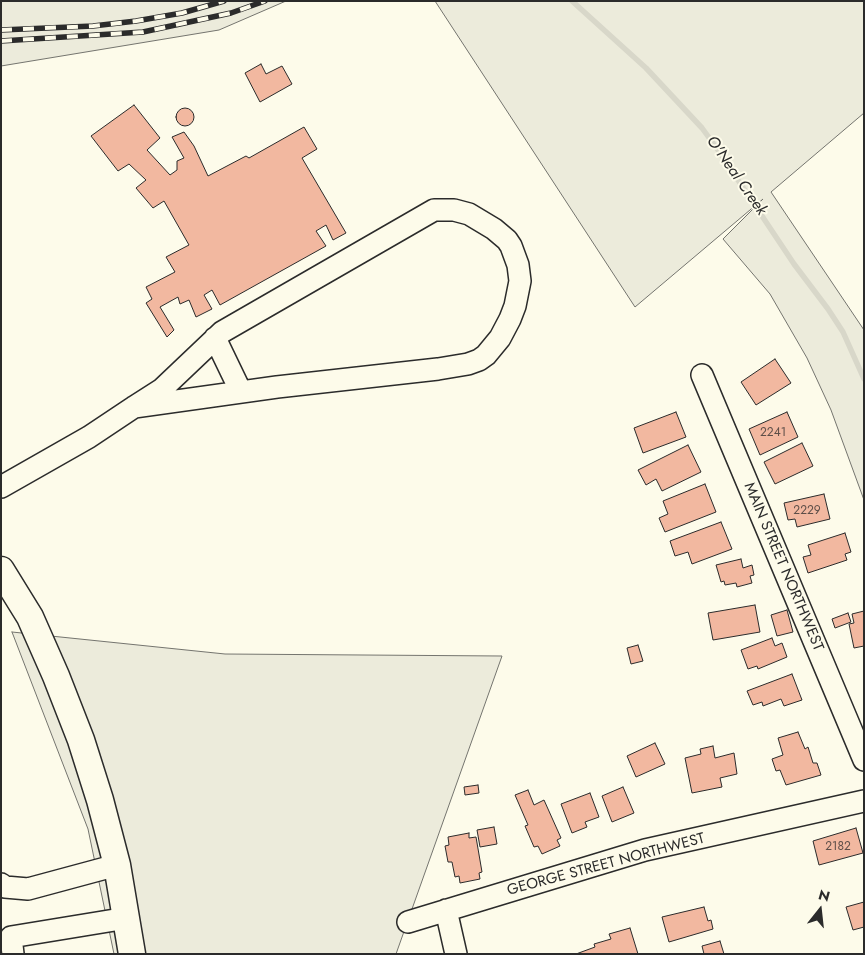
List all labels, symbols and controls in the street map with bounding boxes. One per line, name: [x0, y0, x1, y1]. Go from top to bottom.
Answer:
water label: O'Neal Creek: [702, 133, 770, 219]
house number: 2241: [760, 426, 786, 440]
street label: MAIN STREET NORTHWEST: [739, 480, 827, 654]
house number: 2229: [793, 504, 821, 518]
street label: GEORGE STREET NORTHWEST: [505, 830, 707, 900]
house number: 2182: [825, 840, 851, 854]
text: N: [816, 884, 832, 907]
north arrow: [795, 885, 845, 935]

